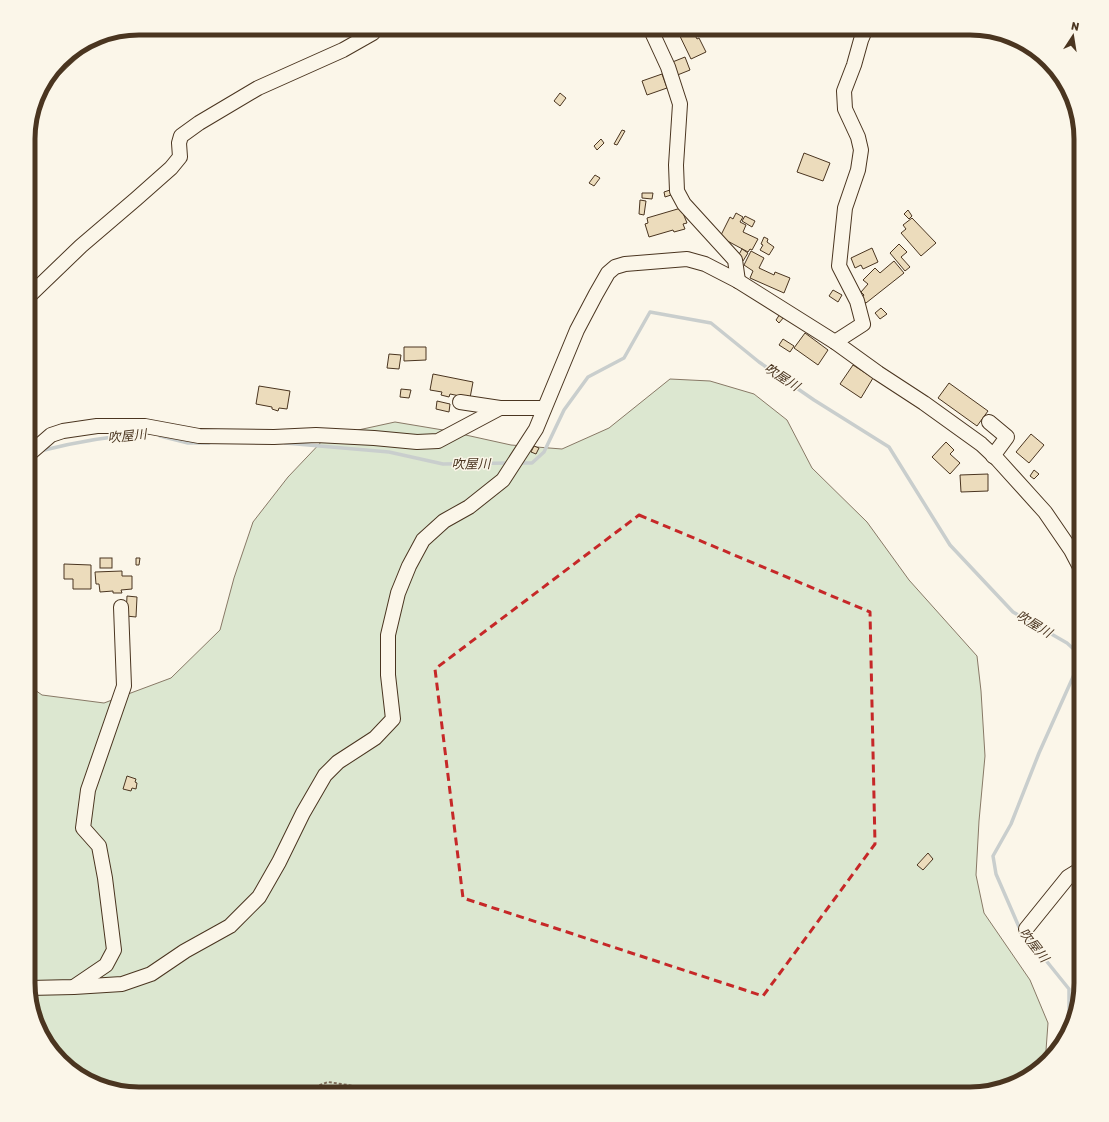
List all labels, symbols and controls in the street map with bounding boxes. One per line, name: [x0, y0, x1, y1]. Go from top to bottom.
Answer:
north arrow: [1053, 16, 1093, 56]
text: N: [1070, 20, 1080, 34]
water label: 吹屋川: [762, 360, 804, 395]
water label: 吹屋川: [107, 426, 149, 445]
water label: 吹屋川: [451, 456, 493, 472]
water label: 吹屋川: [1013, 608, 1056, 641]
water label: 吹屋川: [1016, 925, 1053, 967]

